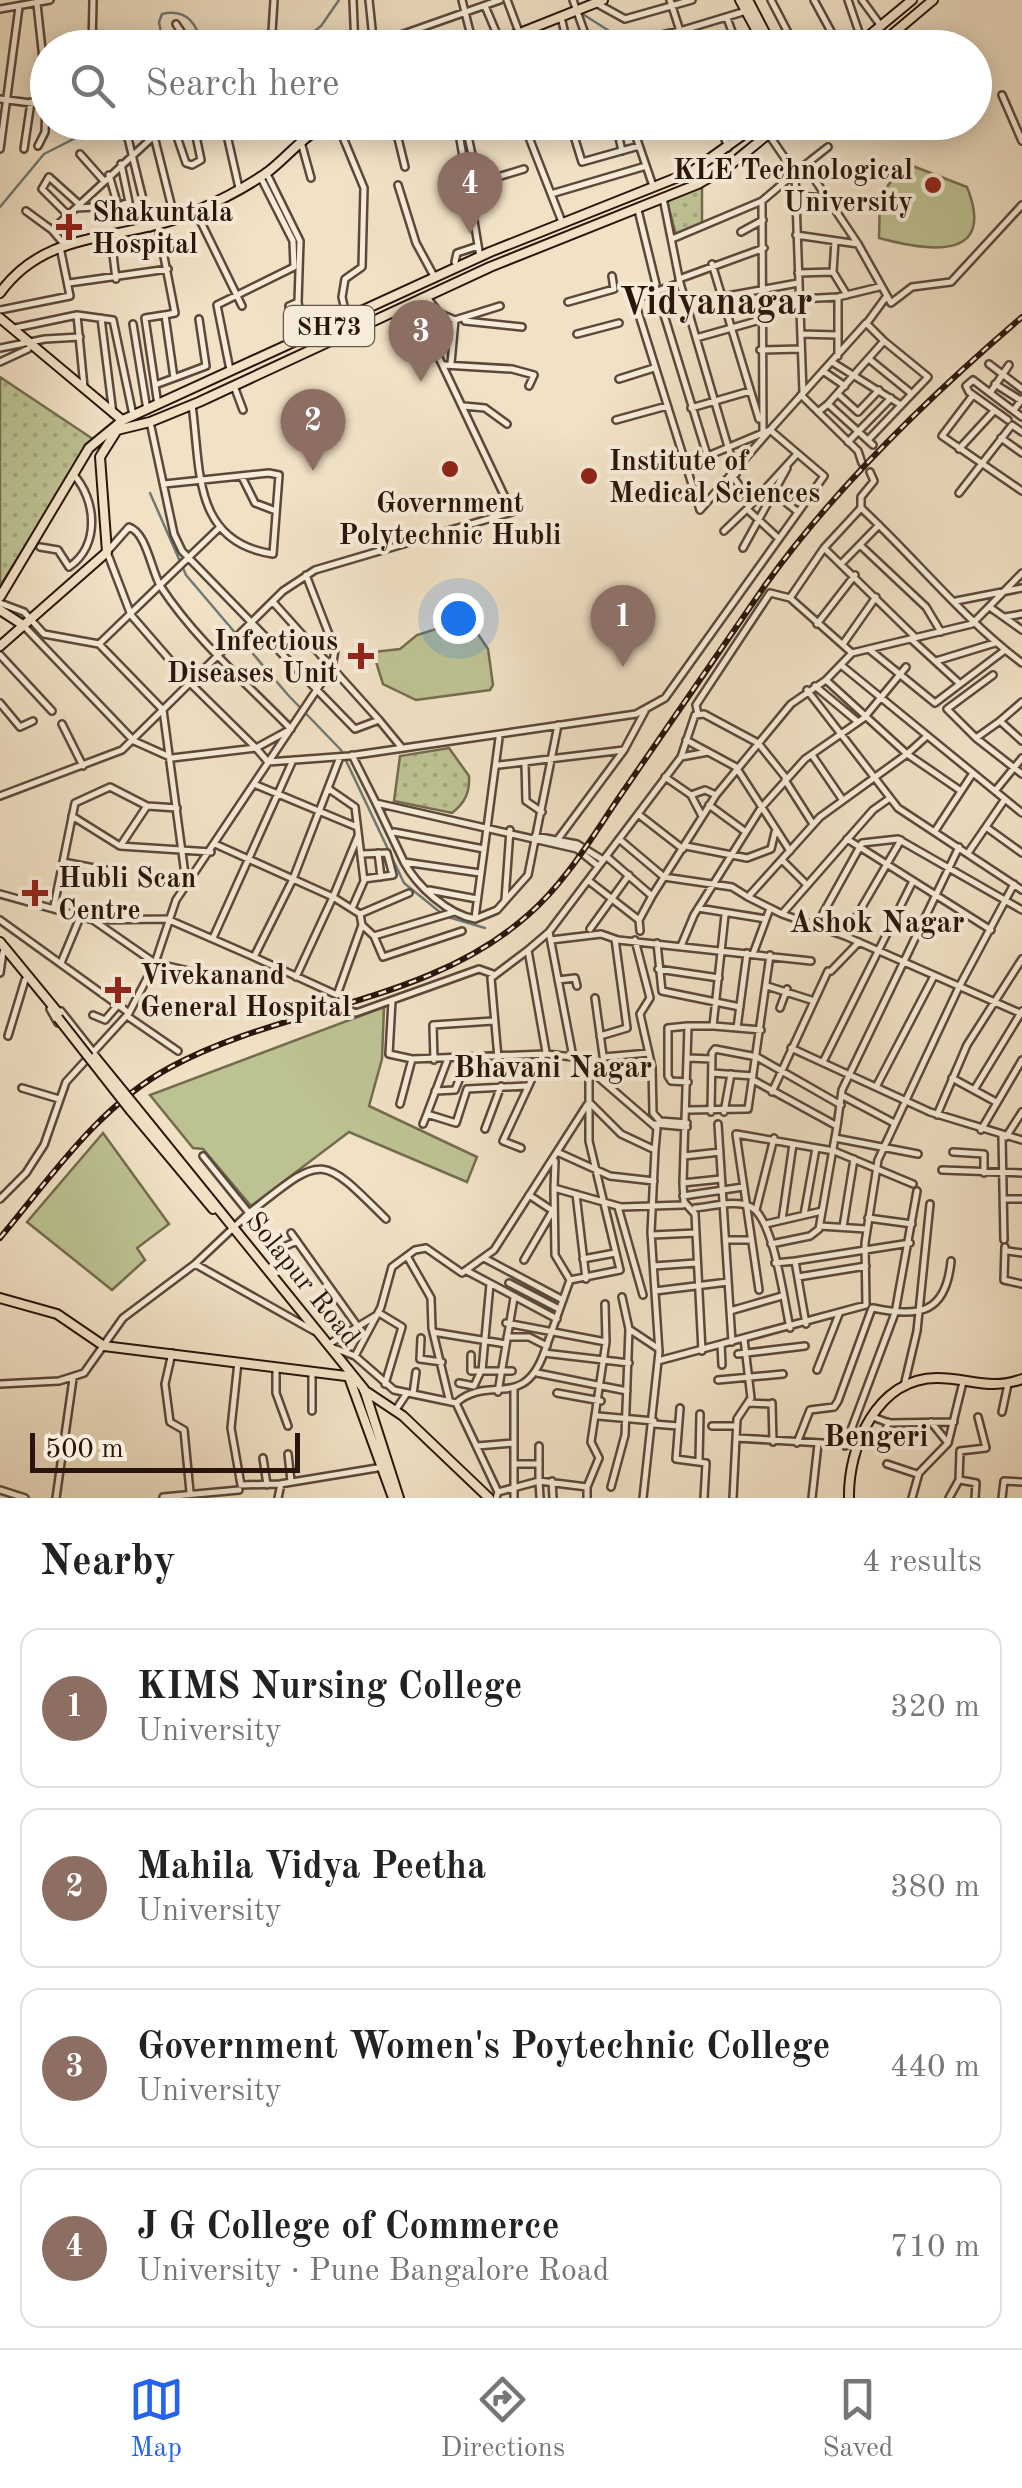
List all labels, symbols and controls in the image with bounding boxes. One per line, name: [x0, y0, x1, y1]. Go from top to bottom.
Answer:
search box: [30, 30, 992, 140]
icon: search: [65, 58, 120, 113]
text: Search here: [145, 66, 340, 104]
pin: 4: [438, 152, 502, 234]
place label: KLE Technological University: [673, 158, 913, 218]
marker: KLE Technological University: [922, 174, 944, 196]
place label: Shakuntala Hospital: [92, 200, 233, 260]
marker: Shakuntala Hospital: [56, 214, 82, 240]
district label: Vidyanagar: [619, 285, 813, 323]
pin: 3: [388, 300, 454, 382]
road number: SH73: [284, 306, 374, 346]
pin: 2: [280, 388, 346, 471]
place label: Institute of Medical Sciences: [609, 449, 820, 509]
marker: Government Polytechnic Hubli: [439, 458, 461, 480]
marker: Institute of Medical Sciences: [578, 465, 600, 487]
place label: Government Polytechnic Hubli: [339, 491, 561, 551]
pin: 1: [590, 584, 656, 667]
your location: [433, 593, 484, 644]
place label: Infectious Diseases Unit: [167, 629, 338, 689]
marker: Infectious Diseases Unit: [348, 643, 374, 669]
place label: Hubli Scan Centre: [58, 866, 196, 926]
marker: Hubli Scan Centre: [22, 880, 48, 906]
district label: Ashok Nagar: [789, 909, 965, 939]
place label: Vivekanand General Hospital: [140, 963, 351, 1023]
marker: Vivekanand General Hospital: [105, 977, 131, 1003]
district label: Bhavani Nagar: [454, 1054, 652, 1084]
street label: Solapur Road: [239, 1207, 364, 1352]
district label: Bengeri: [824, 1423, 928, 1453]
scale bar: [30, 1428, 300, 1472]
text: 500 m: [45, 1436, 124, 1464]
text: Nearby: [40, 1542, 176, 1584]
text: 4 results: [862, 1547, 982, 1579]
text: KIMS Nursing College: [137, 1669, 522, 1707]
text: 1: [65, 1692, 84, 1724]
text: 320 m: [890, 1692, 980, 1724]
text: University: [137, 1716, 282, 1748]
text: Mahila Vidya Peetha: [137, 1849, 486, 1887]
text: 2: [65, 1872, 84, 1904]
text: 380 m: [890, 1872, 980, 1904]
text: University: [137, 1896, 282, 1928]
text: Government Women's Poytechnic College: [137, 2029, 831, 2067]
text: 3: [65, 2052, 84, 2084]
text: 440 m: [890, 2052, 980, 2084]
text: University: [137, 2076, 282, 2108]
text: J G College of Commerce: [137, 2209, 560, 2247]
text: 4: [65, 2232, 84, 2264]
text: 710 m: [890, 2232, 980, 2264]
text: University · Pune Bangalore Road: [137, 2256, 609, 2288]
tab: Map: [129, 2372, 184, 2467]
tab: Directions: [441, 2372, 565, 2467]
tab: Saved: [822, 2372, 893, 2467]

